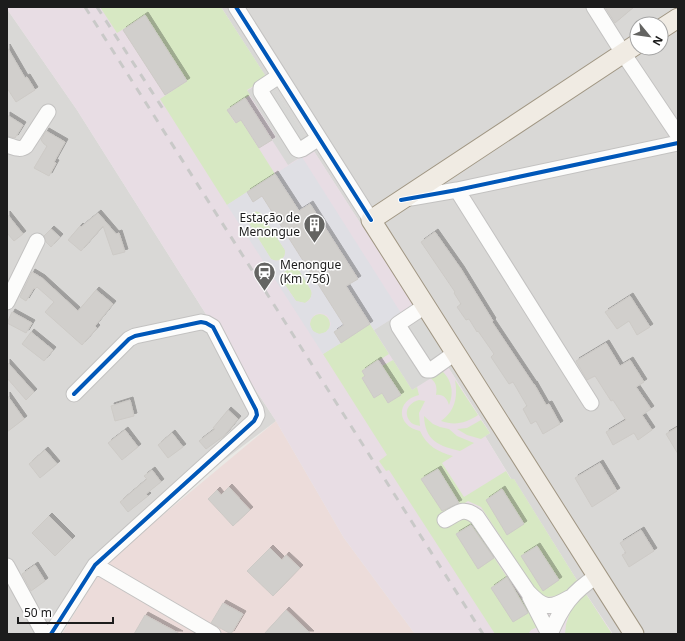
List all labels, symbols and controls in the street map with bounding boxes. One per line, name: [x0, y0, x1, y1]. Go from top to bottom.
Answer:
north arrow: [629, 16, 669, 56]
text: N: [649, 34, 667, 49]
place label: Estação de Menongue: [239, 209, 300, 240]
building icon: Estação de Menongue: [302, 212, 328, 245]
place label: Menongue (Km 756): [280, 256, 342, 287]
station icon: Menongue (Km 756): [252, 259, 278, 292]
scale bar: [18, 599, 113, 625]
text: 50 m: [24, 604, 52, 621]

